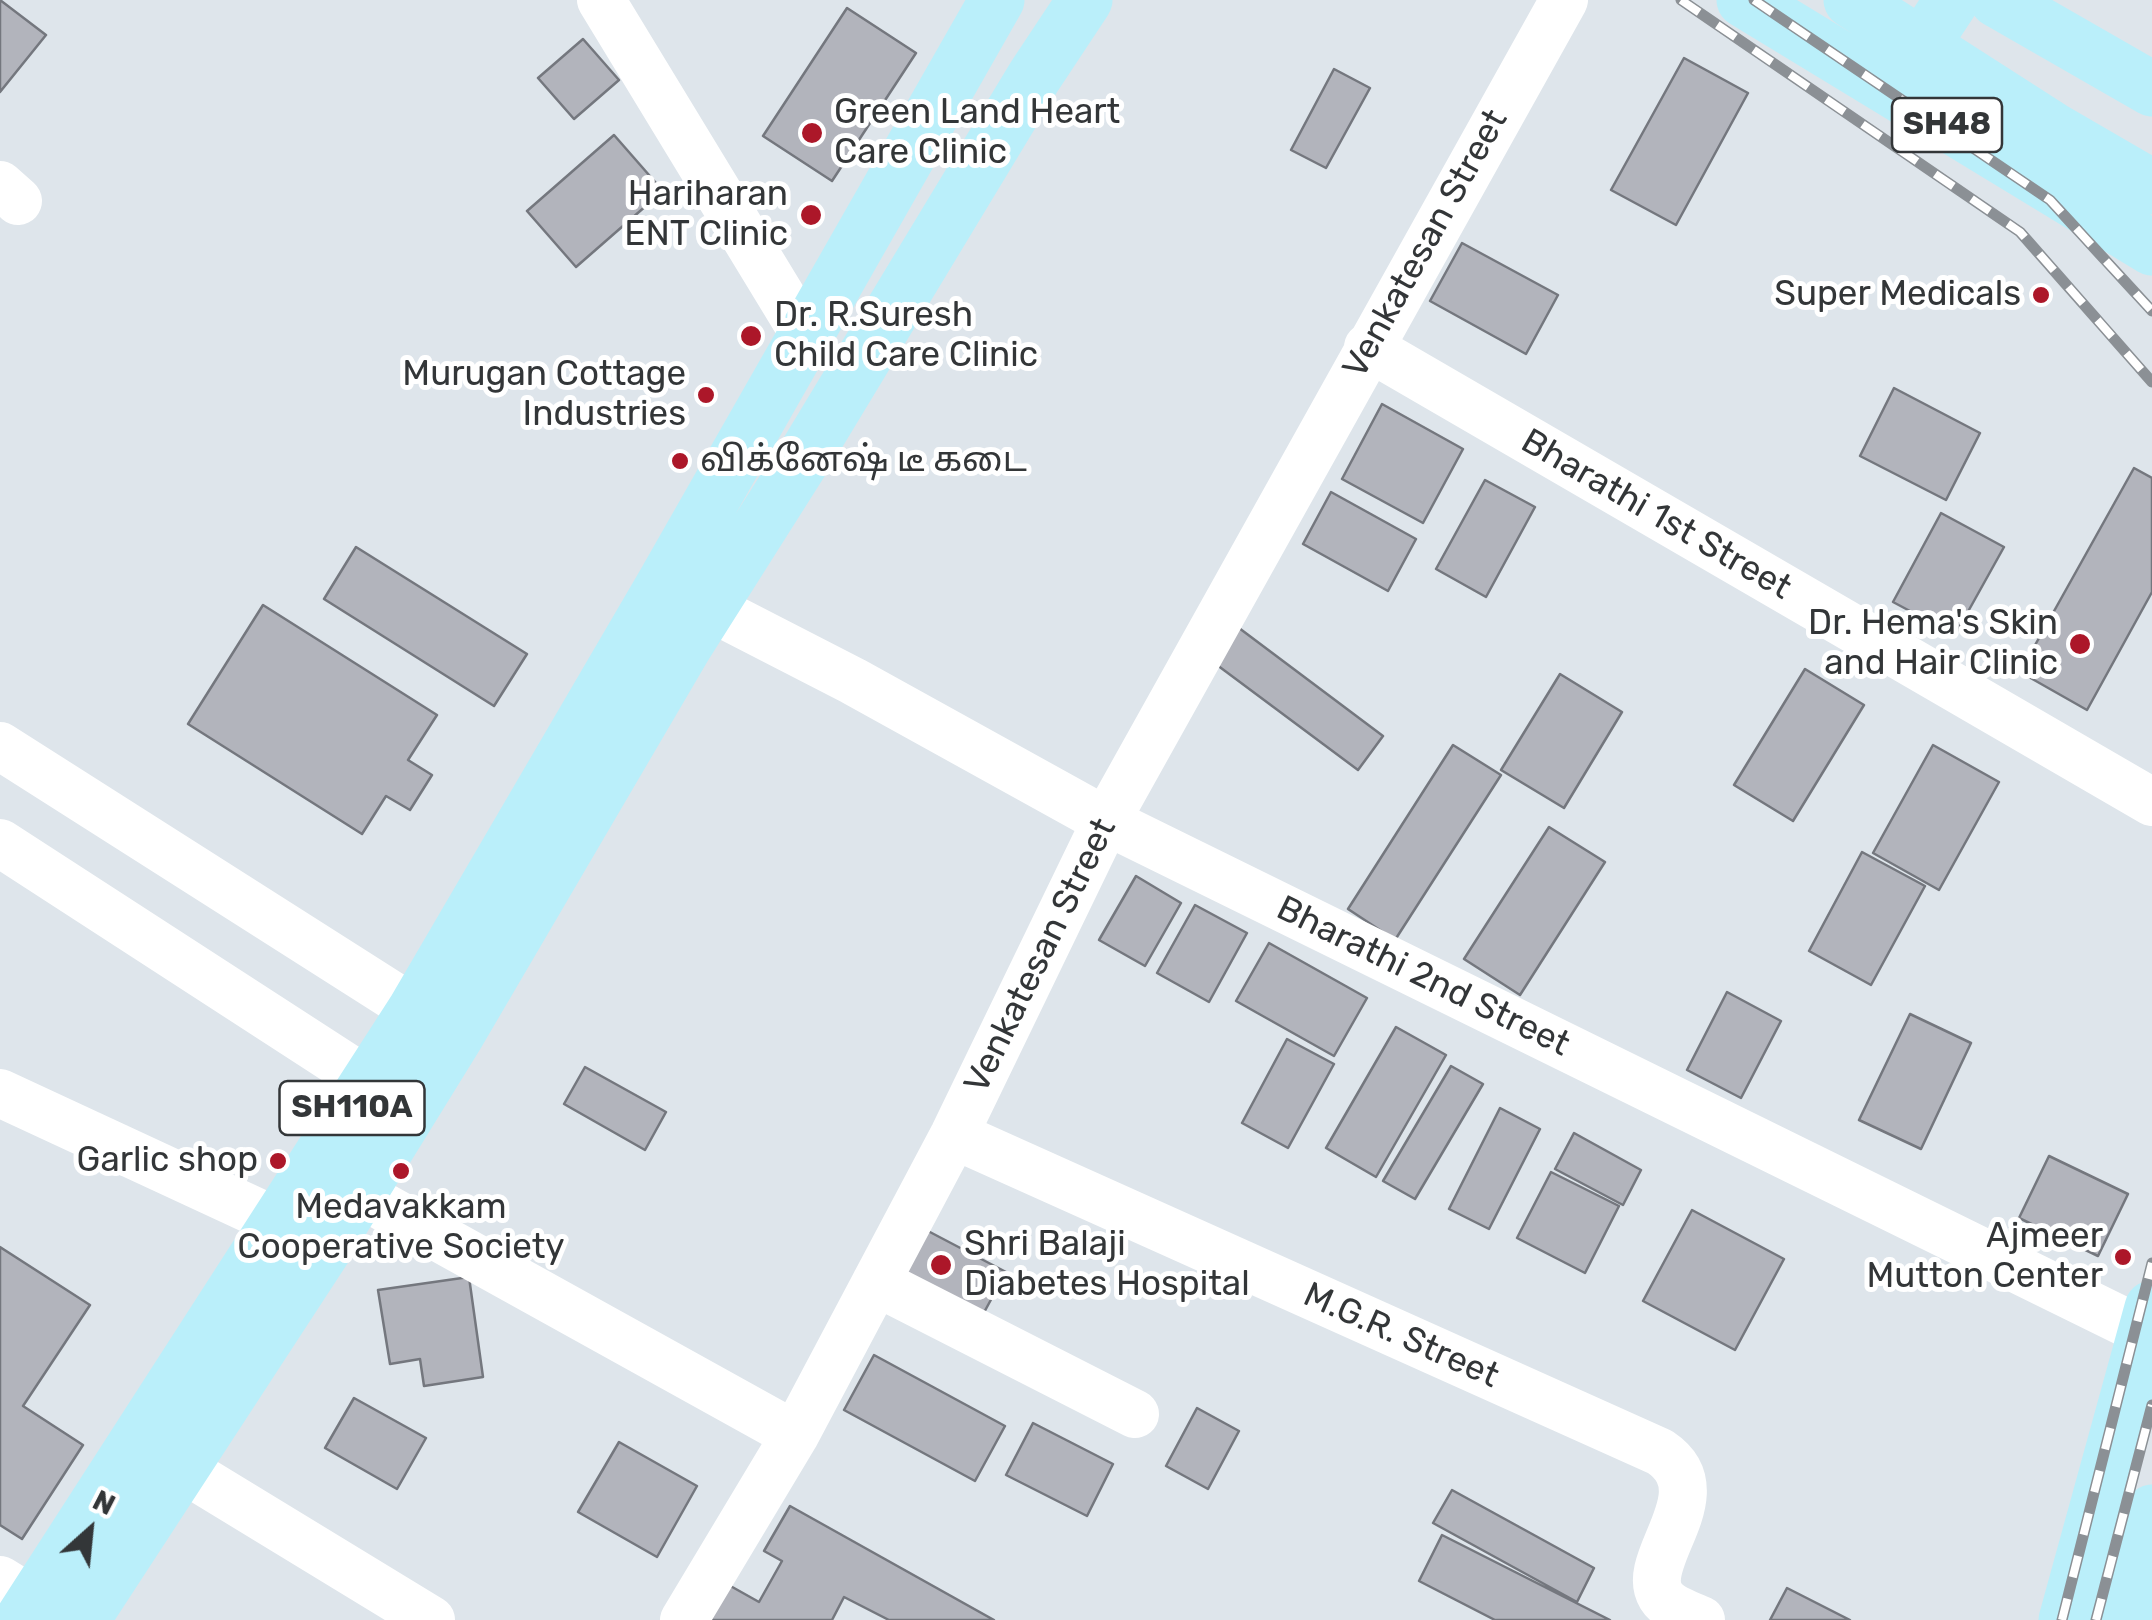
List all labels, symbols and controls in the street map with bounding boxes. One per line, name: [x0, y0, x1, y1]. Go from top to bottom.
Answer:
place label: Green Land Heart Care Clinic: [834, 92, 1120, 174]
road number: SH48: [1892, 98, 2002, 152]
street label: Venkatesan Street: [1335, 103, 1517, 385]
marker: Green Land Heart Care Clinic: [799, 120, 825, 146]
place label: Hariharan ENT Clinic: [624, 174, 788, 256]
marker: Hariharan ENT Clinic: [798, 202, 824, 228]
place label: Super Medicals: [1774, 274, 2021, 316]
marker: Super Medicals: [2030, 284, 2052, 306]
place label: Dr. R.Suresh Child Care Clinic: [774, 295, 1038, 377]
marker: Dr. R.Suresh Child Care Clinic: [738, 323, 764, 349]
place label: Murugan Cottage Industries: [402, 354, 686, 436]
marker: Murugan Cottage Industries: [695, 384, 717, 406]
street label: Bharathi 1st Street: [1514, 421, 1798, 609]
place label: விக்னேஷ் டீ கடை: [700, 440, 1027, 482]
marker: விக்னேஷ் டீ கடை: [669, 450, 691, 472]
place label: Dr. Hema's Skin and Hair Clinic: [1808, 603, 2058, 685]
marker: Dr. Hema's Skin and Hair Clinic: [2067, 631, 2093, 657]
street label: Venkatesan Street: [956, 812, 1126, 1100]
street label: Bharathi 2nd Street: [1270, 888, 1576, 1066]
road number: SH110A: [280, 1081, 424, 1135]
place label: Garlic shop: [77, 1140, 258, 1182]
marker: Garlic shop: [267, 1150, 289, 1172]
marker: Medavakkam Cooperative Society: [390, 1160, 412, 1182]
place label: Medavakkam Cooperative Society: [237, 1187, 565, 1269]
place label: Ajmeer Mutton Center: [1866, 1216, 2103, 1298]
place label: Shri Balaji Diabetes Hospital: [964, 1224, 1250, 1306]
marker: Ajmeer Mutton Center: [2112, 1246, 2134, 1268]
marker: Shri Balaji Diabetes Hospital: [928, 1252, 954, 1278]
street label: M.G.R. Street: [1297, 1274, 1505, 1398]
north arrow: [40, 1480, 140, 1580]
text: N: [87, 1484, 120, 1522]

